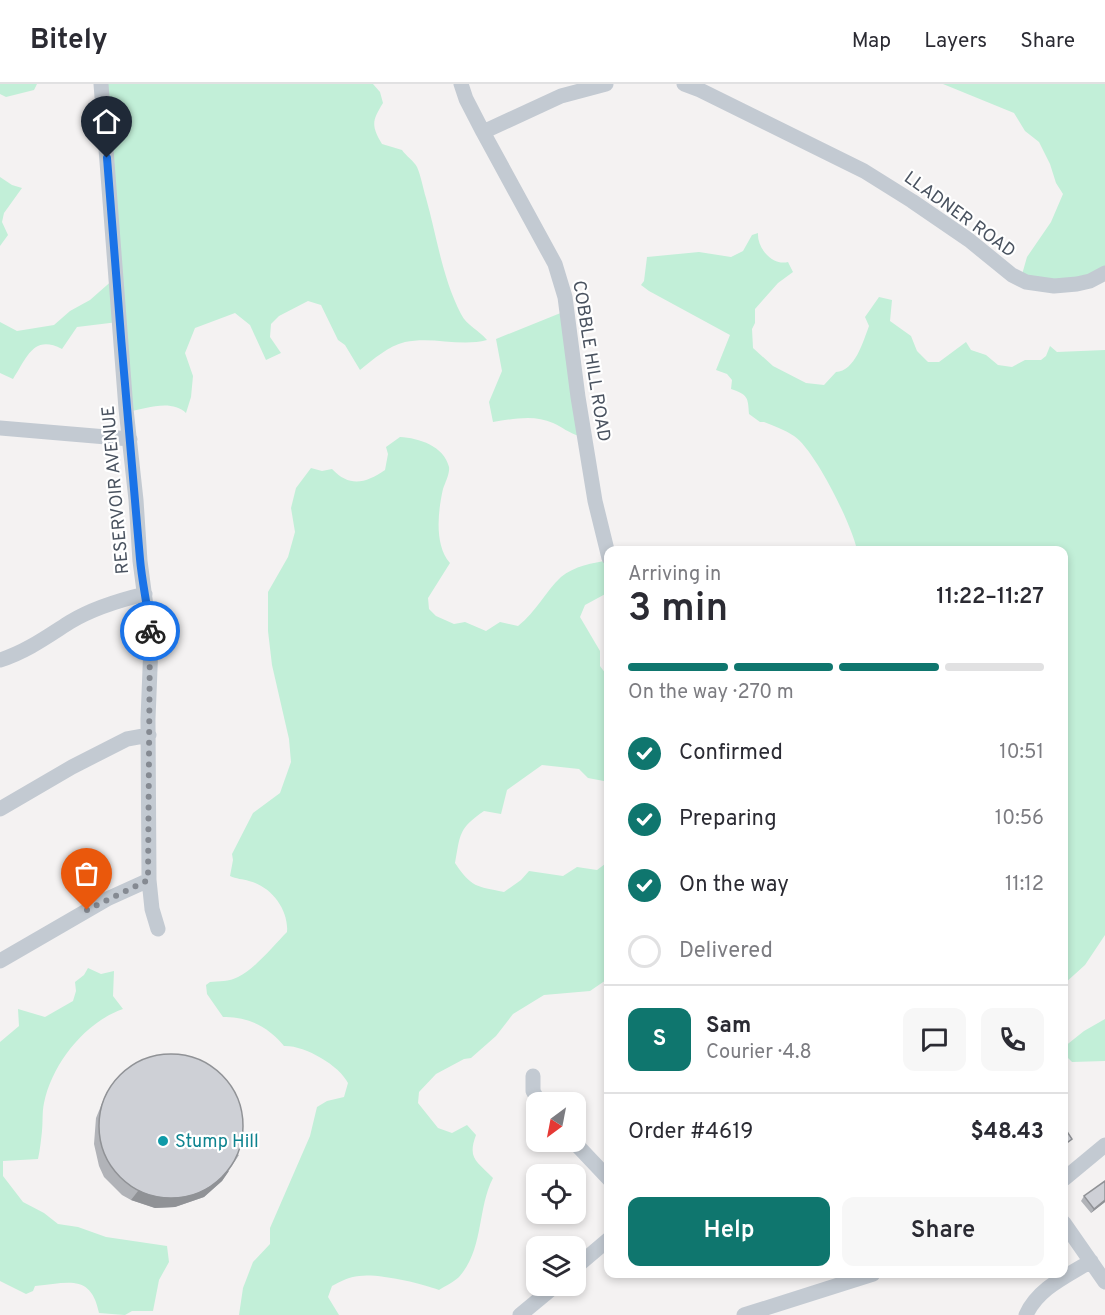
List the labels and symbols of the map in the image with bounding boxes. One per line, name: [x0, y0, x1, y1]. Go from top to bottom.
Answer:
pin: [81, 96, 132, 158]
street label: LLADNER ROAD: [899, 167, 1019, 263]
street label: COBBLE HILL ROAD: [566, 279, 615, 443]
street label: RESERVOIR AVENUE: [98, 405, 135, 575]
courier: [120, 601, 180, 661]
pin: [61, 848, 112, 910]
north arrow: [526, 1092, 586, 1152]
place label: Stump Hill: [175, 1131, 259, 1154]
marker: Stump Hill: [156, 1134, 170, 1148]

